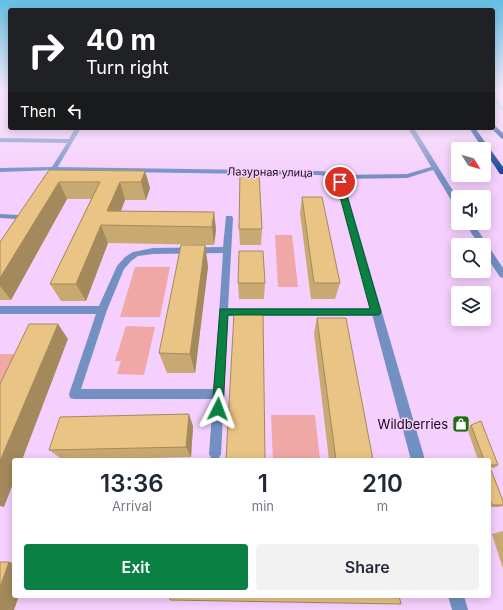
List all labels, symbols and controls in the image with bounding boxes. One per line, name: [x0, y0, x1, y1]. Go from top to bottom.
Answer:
text: 40 m: [86, 23, 156, 57]
icon: right: [20, 24, 72, 76]
text: Turn right: [86, 57, 169, 78]
icon: left: [64, 100, 86, 122]
text: Then: [20, 102, 56, 121]
north arrow: [451, 142, 491, 182]
map controls: [451, 142, 491, 326]
street label: Лазурная улица: [227, 164, 313, 180]
pin: [323, 165, 357, 199]
icon: arrive: [329, 171, 351, 193]
button: sound: [451, 190, 491, 230]
button: search: [451, 238, 491, 278]
button: layers: [451, 286, 491, 326]
position arrow: [197, 388, 239, 430]
shop icon: Wildberries: [451, 414, 471, 434]
place label: Wildberries: [378, 416, 448, 432]
text: 13:36: [100, 469, 164, 498]
text: 1: [258, 469, 268, 498]
text: 210: [362, 469, 403, 498]
text: Arrival: [112, 498, 152, 514]
text: min: [252, 498, 274, 514]
text: m: [377, 498, 388, 514]
button: Exit: [24, 544, 248, 590]
button: Share: [256, 544, 479, 590]

